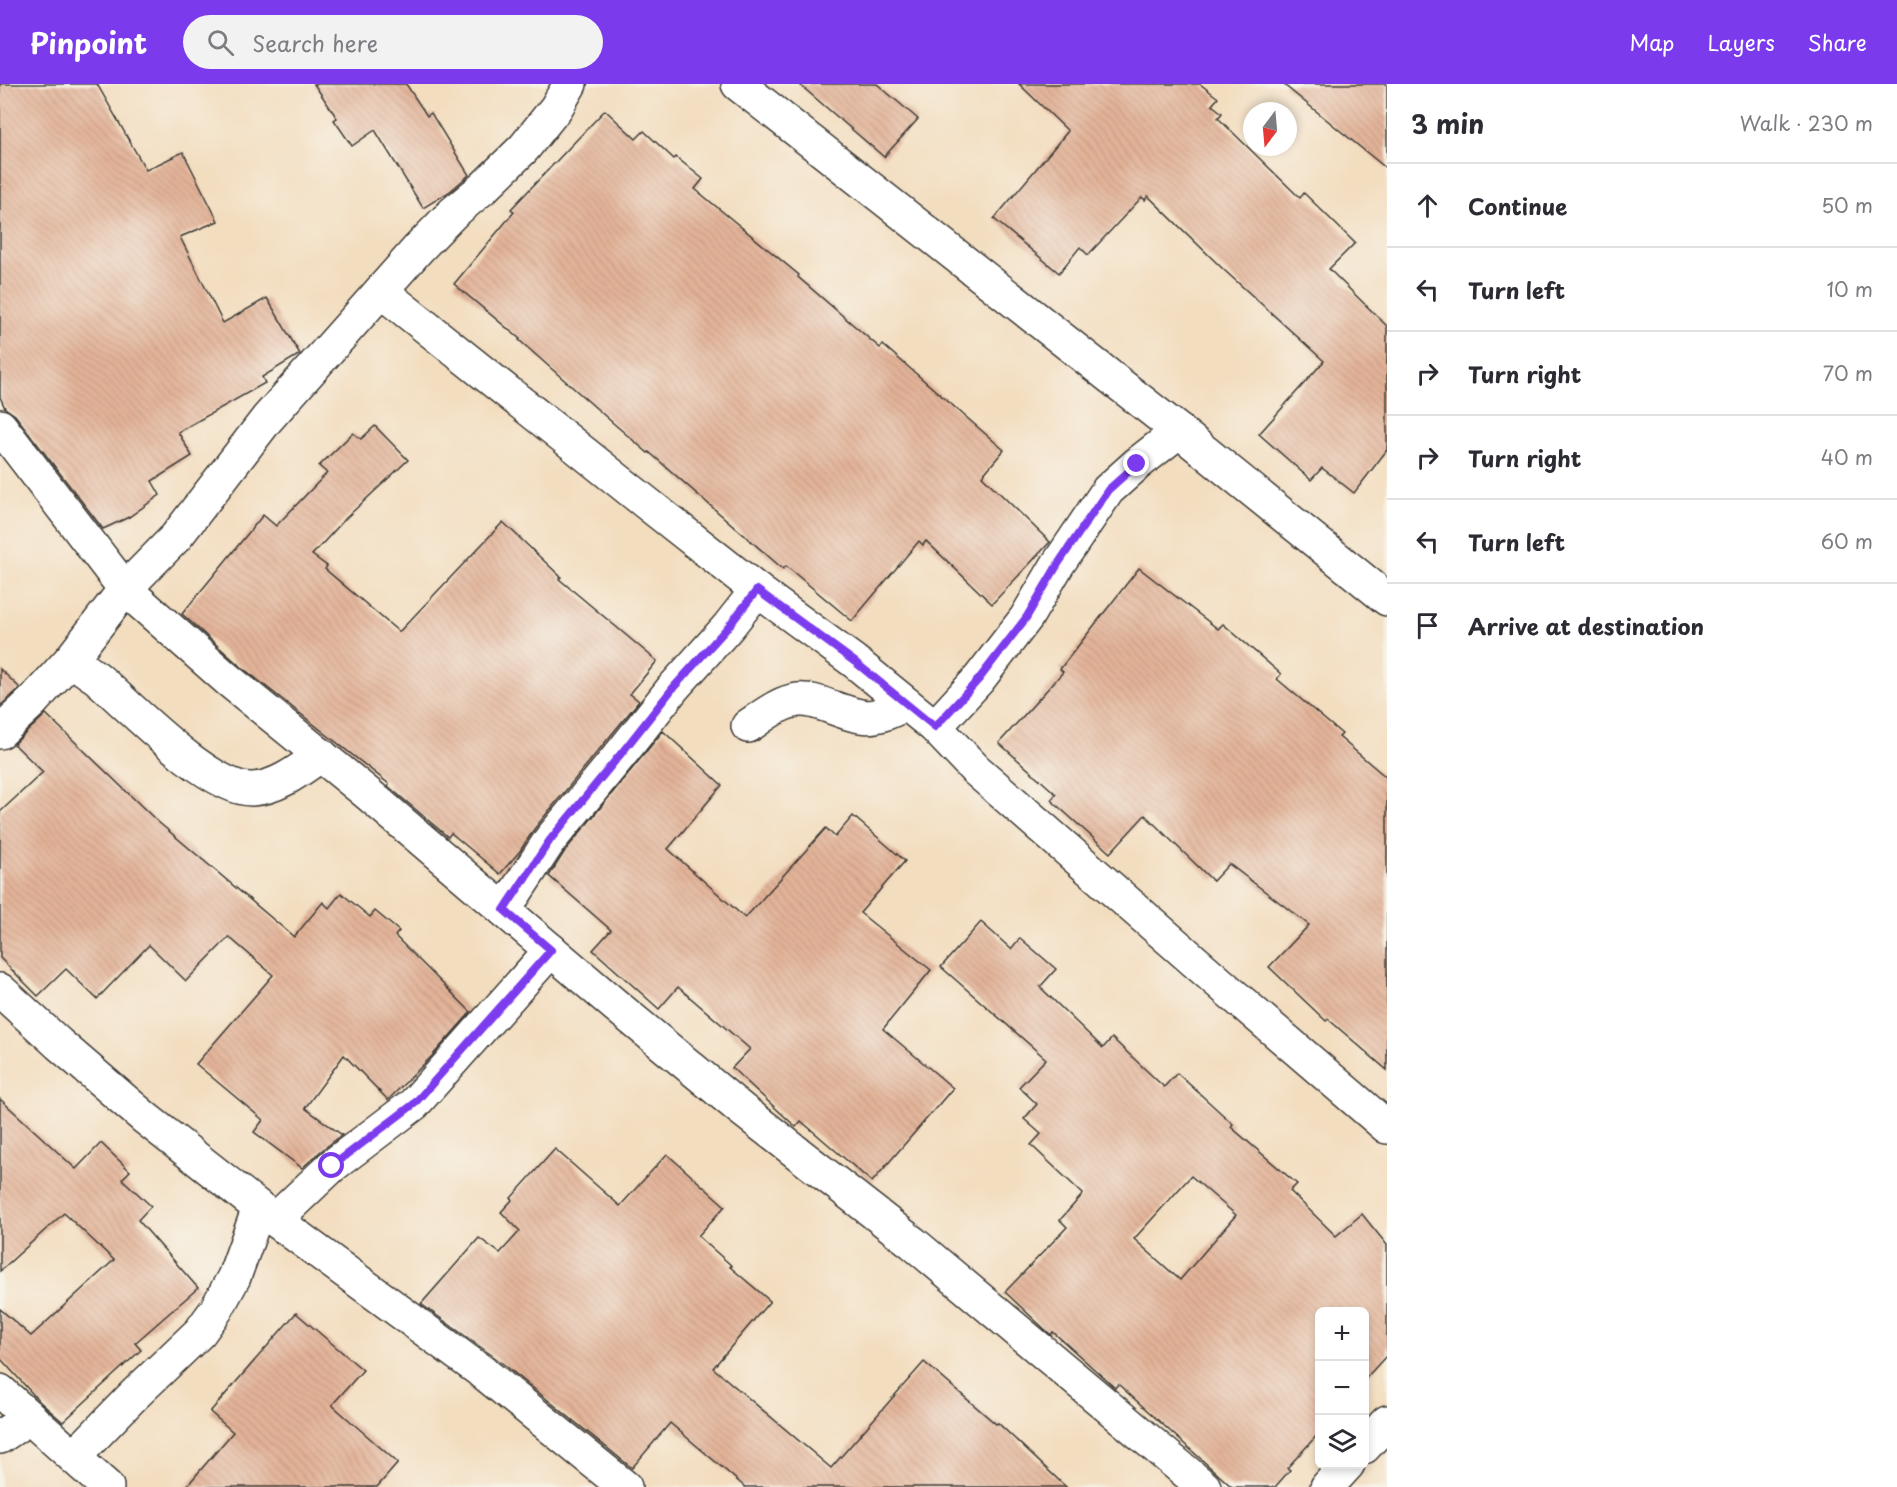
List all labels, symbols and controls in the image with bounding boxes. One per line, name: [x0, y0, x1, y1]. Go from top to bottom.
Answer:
search box: [183, 15, 603, 69]
text: Pinpoint: [30, 21, 147, 64]
icon: search: [204, 26, 237, 59]
text: Search here: [252, 26, 378, 59]
text: Map: [1630, 26, 1674, 58]
text: Layers: [1707, 26, 1775, 58]
text: Share: [1808, 26, 1867, 58]
north arrow: [1243, 102, 1297, 156]
text: 3 min: [1411, 104, 1484, 143]
text: Walk · 230 m: [1740, 108, 1873, 138]
icon: ahead: [1411, 189, 1444, 222]
text: Continue: [1468, 189, 1567, 222]
text: 50 m: [1821, 190, 1873, 220]
icon: left: [1411, 273, 1444, 306]
text: Turn left: [1468, 273, 1565, 306]
text: 10 m: [1826, 274, 1873, 304]
icon: right: [1411, 357, 1444, 390]
text: Turn right: [1468, 357, 1581, 390]
text: 70 m: [1823, 358, 1873, 388]
icon: right: [1411, 441, 1444, 474]
text: Turn right: [1468, 441, 1581, 474]
text: 40 m: [1821, 442, 1873, 472]
route end: [1123, 450, 1149, 476]
icon: left: [1411, 525, 1444, 558]
text: Turn left: [1468, 525, 1565, 558]
text: 60 m: [1821, 526, 1873, 556]
icon: arrive: [1411, 609, 1444, 642]
text: Arrive at destination: [1468, 609, 1704, 642]
route start: [318, 1152, 344, 1178]
map controls: [1315, 1307, 1369, 1469]
button: +: [1315, 1307, 1369, 1361]
button: −: [1315, 1361, 1369, 1415]
button: layers: [1315, 1415, 1369, 1469]

